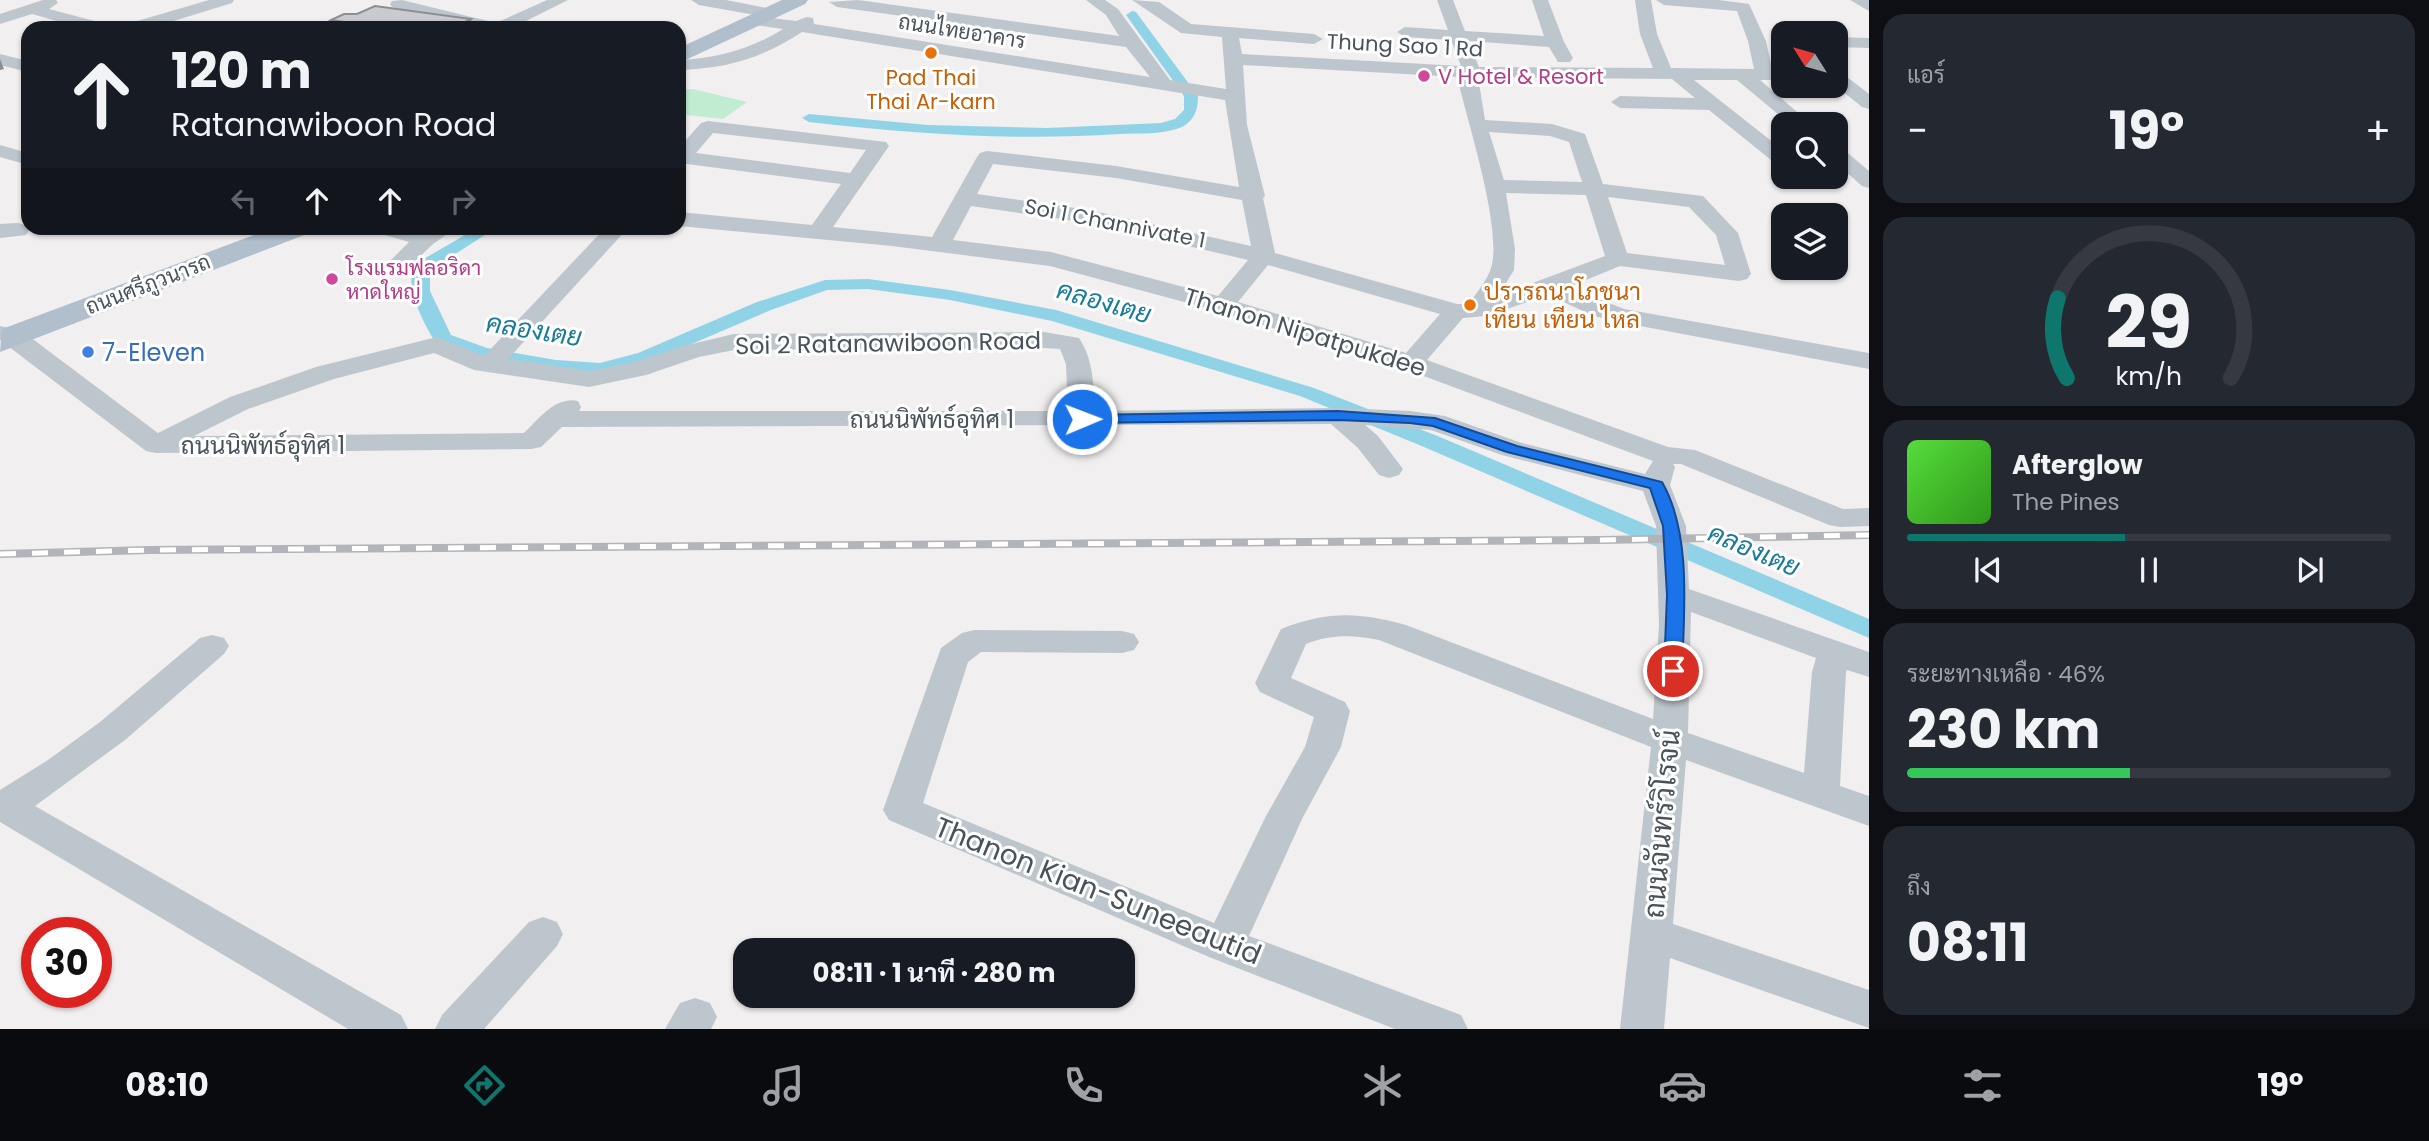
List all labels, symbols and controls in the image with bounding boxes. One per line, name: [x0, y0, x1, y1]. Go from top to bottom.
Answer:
street label: ถนนไทยอาคาร: [896, 7, 1028, 55]
north arrow: [1771, 21, 1848, 98]
map controls: [1771, 21, 1848, 280]
street label: Thung Sao 1 Rd: [1326, 26, 1484, 64]
text: 120 m: [171, 37, 312, 105]
marker: Pad Thai Thai Ar-karn: [923, 45, 939, 61]
icon: ahead: [56, 49, 147, 140]
text: แอร์: [1907, 59, 1945, 91]
place label: V Hotel & Resort: [1438, 62, 1604, 91]
place label: Pad Thai Thai Ar-karn: [866, 63, 996, 116]
marker: V Hotel & Resort: [1416, 68, 1432, 84]
text: 19°: [2109, 94, 2184, 167]
text: Ratanawiboon Road: [171, 102, 496, 147]
text: −: [1907, 104, 1928, 157]
text: +: [2365, 104, 2391, 157]
button: search: [1771, 112, 1848, 189]
icon: left: [225, 182, 263, 220]
icon: ahead: [298, 182, 336, 220]
icon: ahead: [371, 182, 409, 220]
icon: right: [444, 182, 482, 220]
street label: Soi 1 Channivate 1: [1022, 191, 1208, 255]
button: layers: [1771, 203, 1848, 280]
street label: ถนนศรีภูวนารถ: [81, 247, 215, 322]
place label: โรงแรมฟลอริดา หาดใหญ่: [345, 253, 481, 306]
marker: โรงแรมฟลอริดา หาดใหญ่: [324, 271, 340, 287]
water label: คลองเตย: [1053, 271, 1155, 333]
text: 29: [2106, 272, 2192, 373]
place label: ปรารถนาโภชนา เทียน เทียน ไหล: [1484, 275, 1641, 336]
street label: Thanon Nipatpukdee: [1180, 280, 1430, 384]
marker: ปรารถนาโภชนา เทียน เทียน ไหล: [1462, 297, 1478, 313]
water label: คลองเตย: [484, 305, 585, 355]
street label: Soi 2 Ratanawiboon Road: [735, 324, 1041, 362]
place label: 7-Eleven: [102, 336, 205, 369]
marker: 7-Eleven: [80, 344, 96, 360]
text: km/h: [2116, 358, 2182, 393]
position arrow: [1045, 382, 1119, 456]
street label: ถนนนิพัทธ์อุทิศ 1: [850, 403, 1014, 436]
street label: ถนนนิพัทธ์อุทิศ 1: [181, 429, 345, 462]
text: Afterglow: [2012, 447, 2143, 483]
text: The Pines: [2012, 486, 2120, 518]
water label: คลองเตย: [1703, 515, 1806, 585]
icon: previous: [1969, 551, 2007, 589]
icon: pause: [2130, 551, 2168, 589]
icon: next: [2291, 551, 2329, 589]
pin: [1643, 641, 1703, 701]
icon: arrive: [1654, 652, 1692, 690]
text: ระยะทางเหลือ · 46%: [1907, 658, 2105, 690]
text: 230 km: [1907, 693, 2100, 766]
street label: ถนนจันทร์วิโรจน์: [1634, 728, 1690, 920]
street label: Thanon Kian-Suneeautid: [929, 808, 1267, 974]
text: ถึง: [1907, 871, 1931, 903]
text: 08:11: [1907, 906, 2028, 979]
speed limit sign: 30: [21, 917, 112, 1008]
text: 08:11 · 1 นาที · 280 m: [812, 955, 1056, 991]
icon: directions: [460, 1061, 509, 1110]
icon: music: [759, 1061, 808, 1110]
icon: phone: [1059, 1061, 1108, 1110]
icon: climate: [1358, 1061, 1407, 1110]
icon: car: [1658, 1061, 1707, 1110]
icon: filters: [1958, 1061, 2007, 1110]
text: 08:10: [125, 1062, 209, 1107]
text: 19°: [2257, 1062, 2304, 1107]

